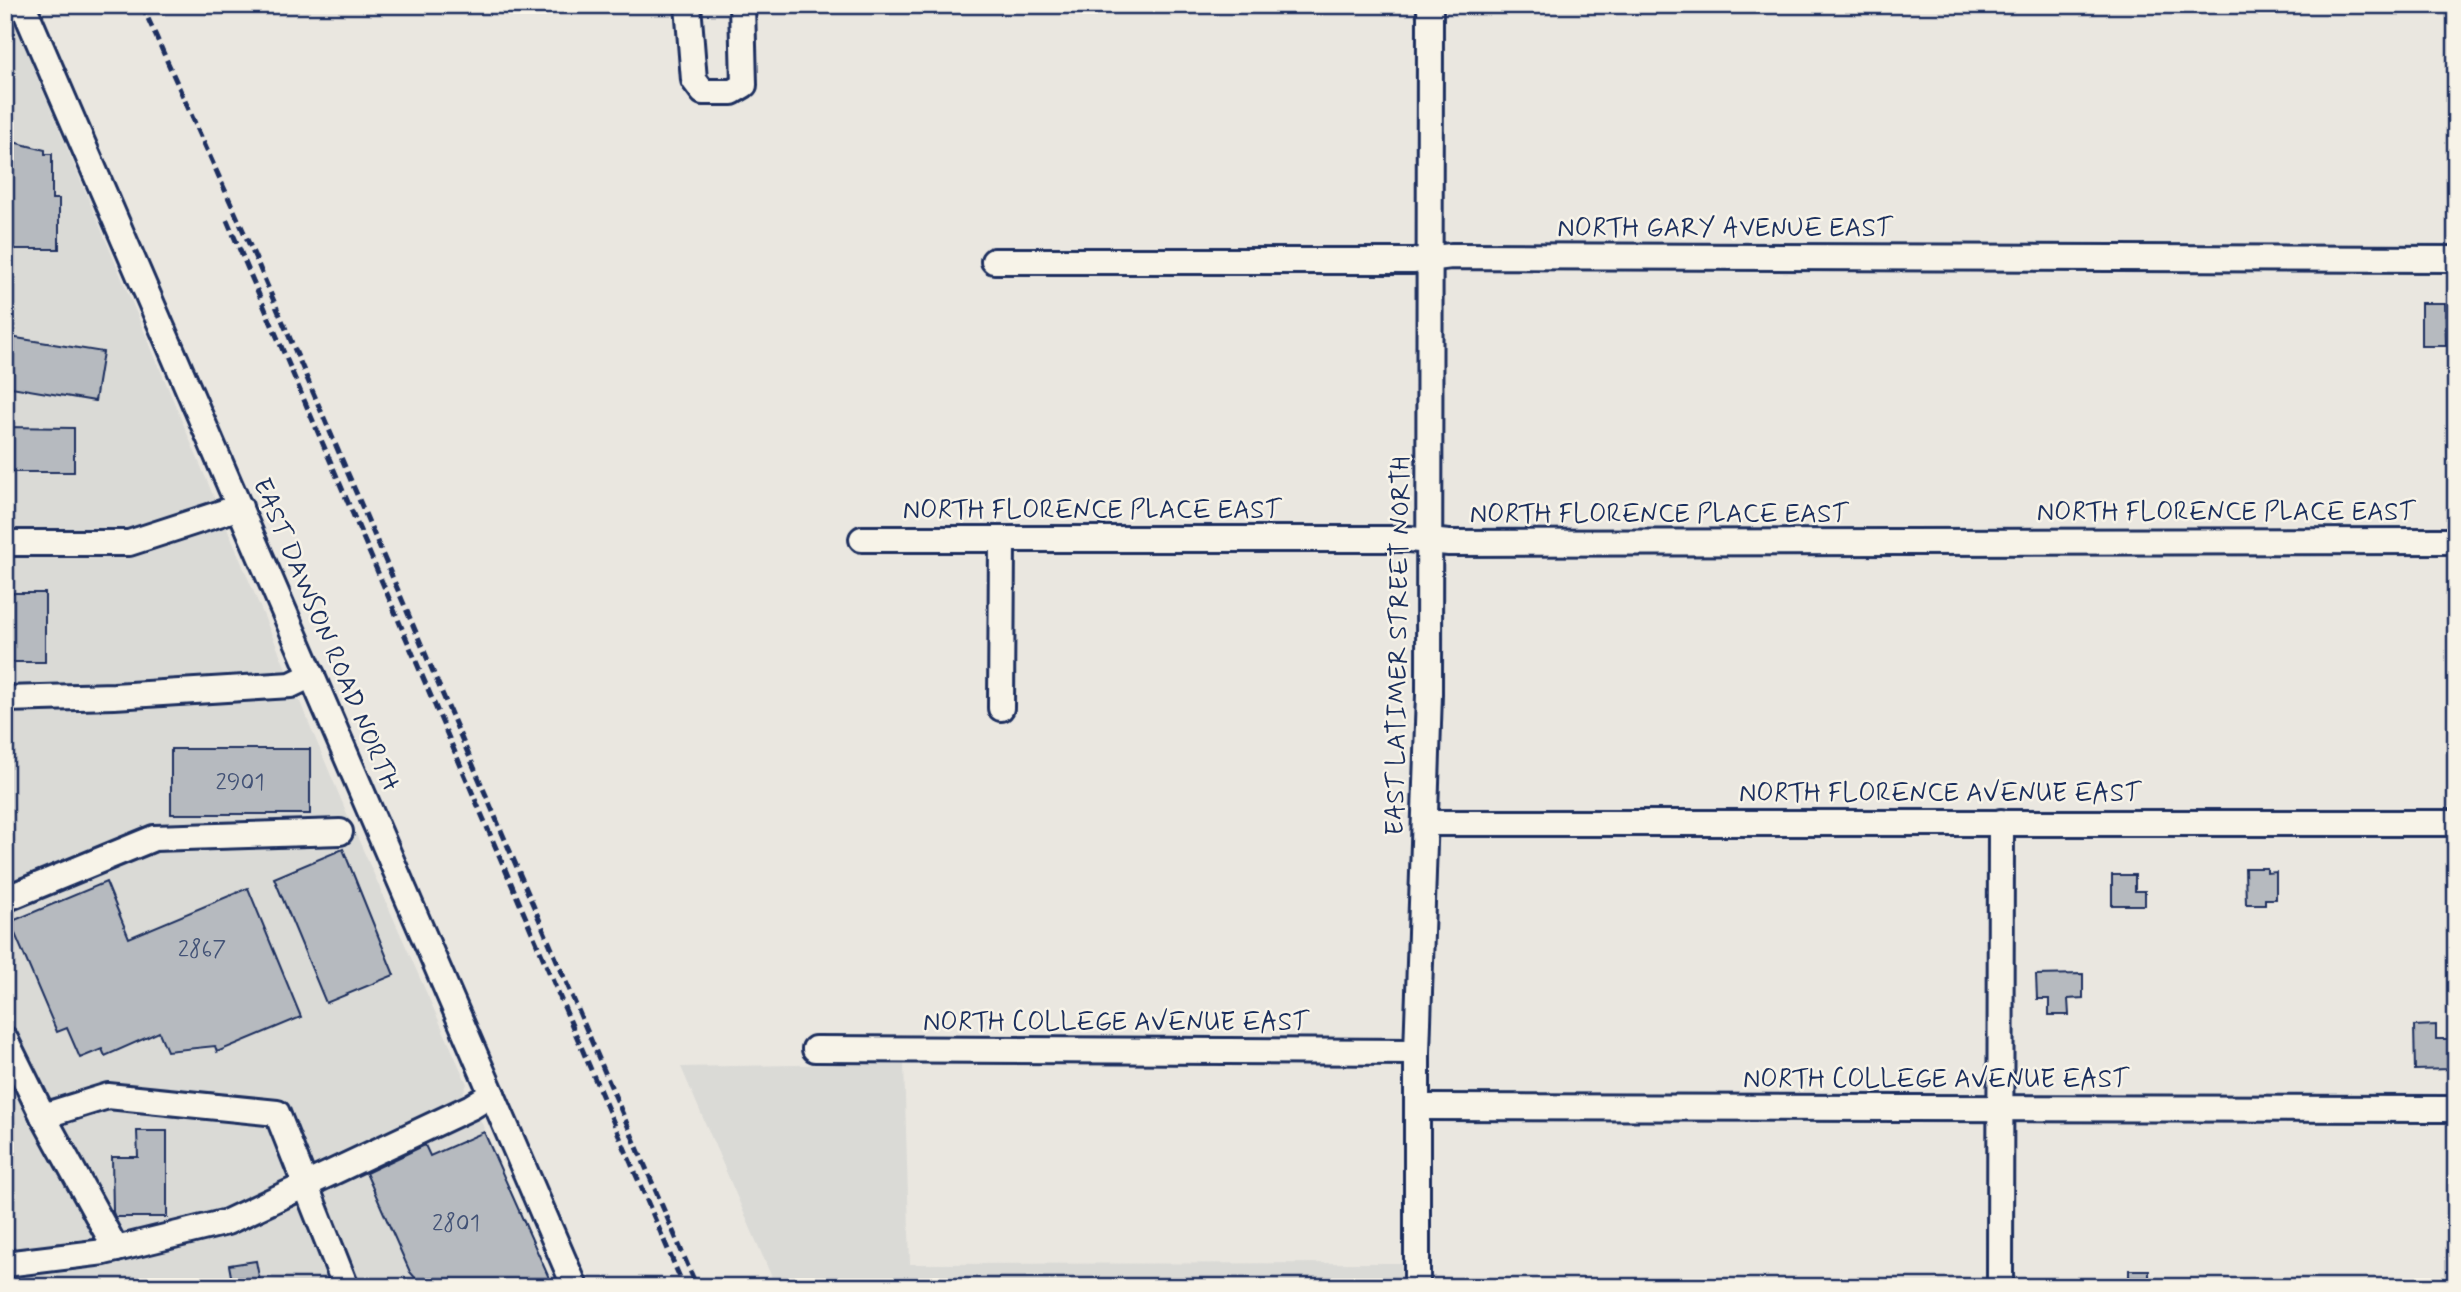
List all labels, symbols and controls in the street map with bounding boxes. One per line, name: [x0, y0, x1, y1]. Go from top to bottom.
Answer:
street label: NORTH GARY AVENUE EAST: [1557, 212, 1894, 246]
street label: EAST LATIMER STREET NORTH: [1379, 456, 1419, 836]
street label: EAST DAWSON ROAD NORTH: [244, 473, 407, 796]
street label: NORTH FLORENCE PLACE EAST: [903, 494, 1283, 528]
street label: NORTH FLORENCE PLACE EAST: [2037, 496, 2417, 530]
street label: NORTH FLORENCE PLACE EAST: [1470, 498, 1850, 532]
house number: 2901: [215, 768, 265, 798]
street label: NORTH FLORENCE AVENUE EAST: [1739, 777, 2142, 811]
house number: 2867: [178, 935, 226, 965]
street label: NORTH COLLEGE AVENUE EAST: [923, 1006, 1310, 1040]
street label: NORTH COLLEGE AVENUE EAST: [1743, 1063, 2130, 1097]
house number: 2801: [432, 1209, 480, 1239]

